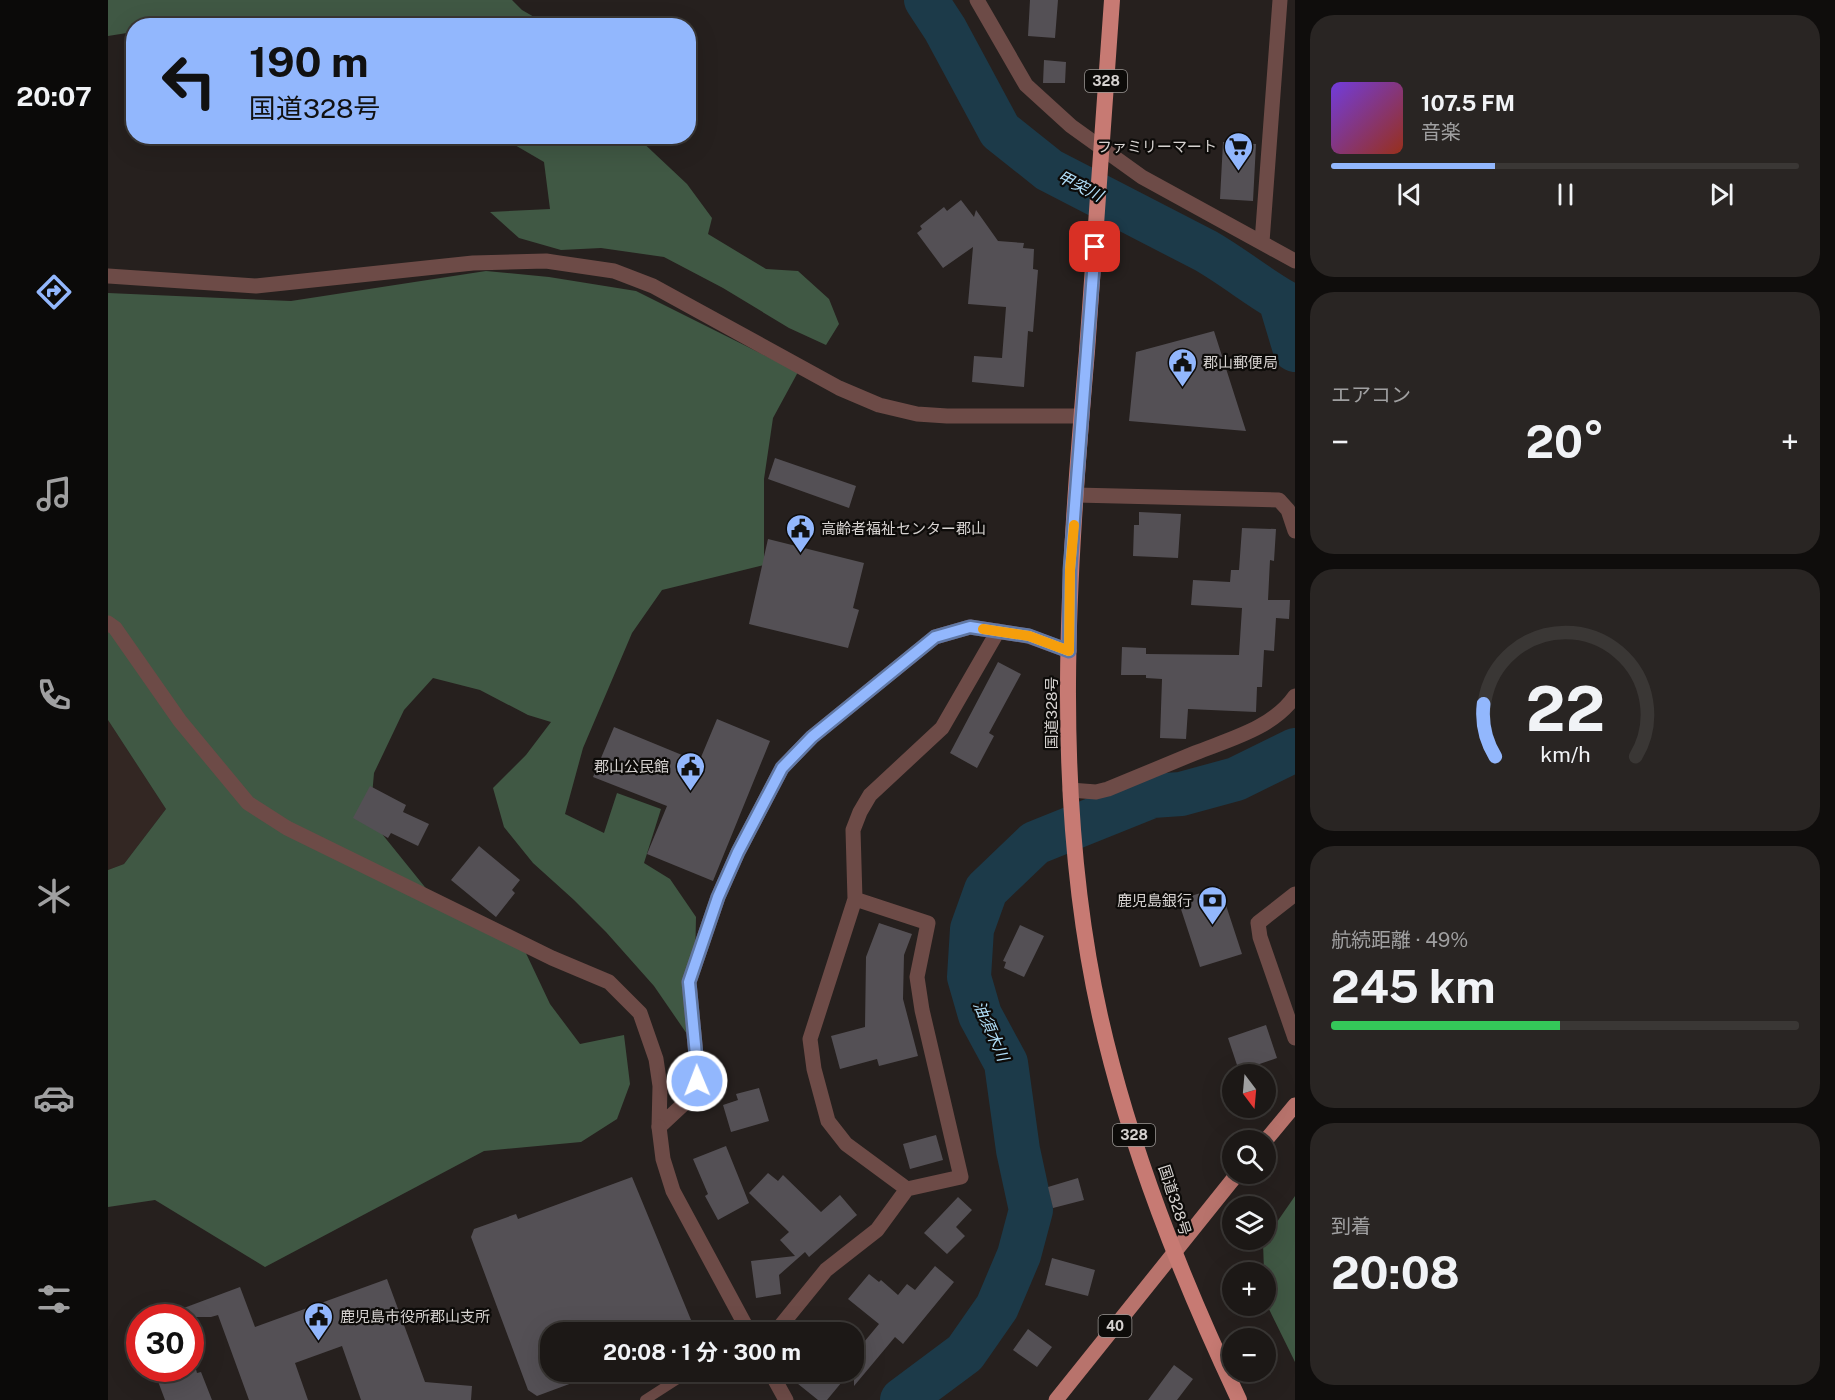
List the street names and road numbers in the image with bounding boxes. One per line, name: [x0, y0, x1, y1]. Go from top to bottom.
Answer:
road number: 328: [1085, 70, 1127, 92]
street label: 国道328号: [1043, 676, 1060, 750]
road number: 328: [1113, 1124, 1155, 1146]
street label: 国道328号: [1156, 1163, 1194, 1237]
road number: 40: [1098, 1315, 1132, 1337]

